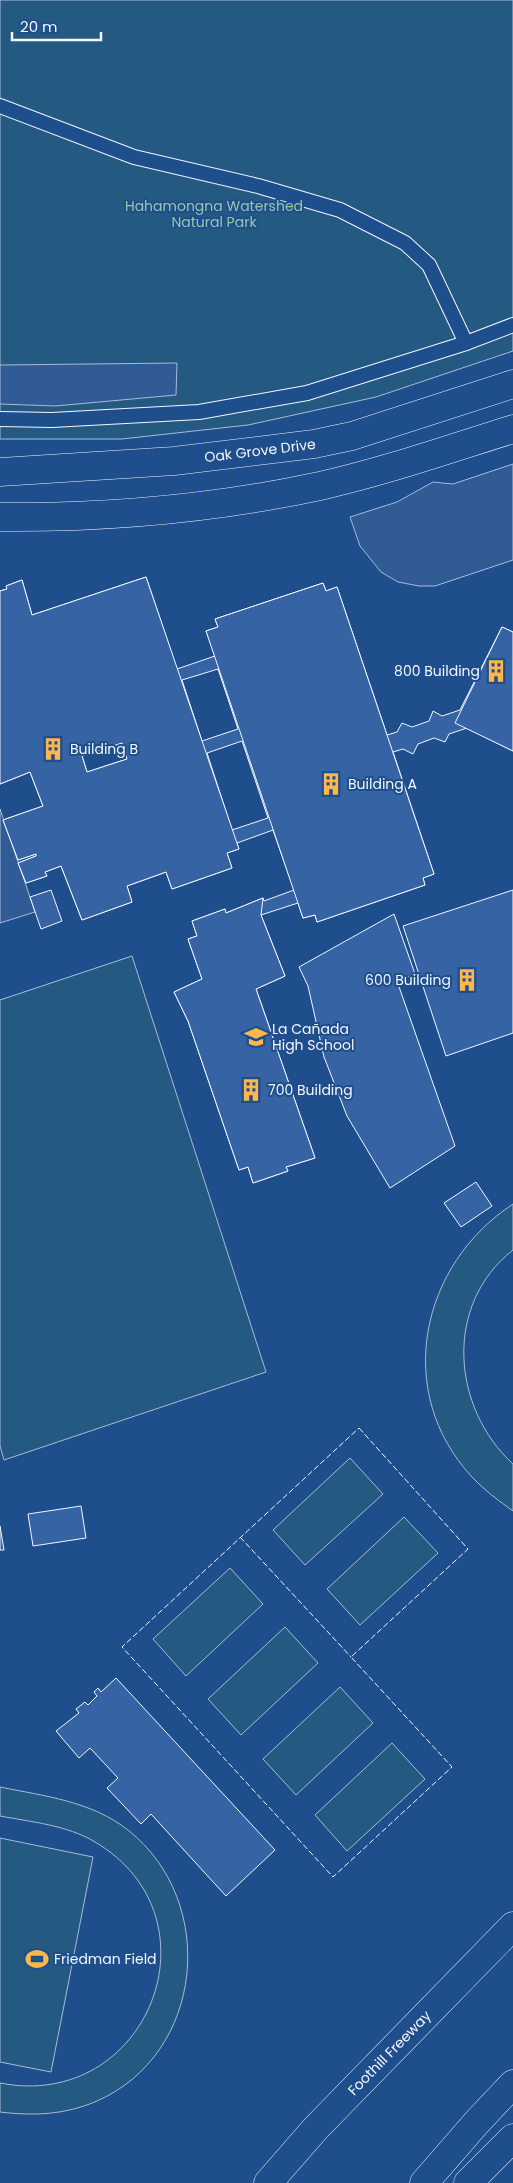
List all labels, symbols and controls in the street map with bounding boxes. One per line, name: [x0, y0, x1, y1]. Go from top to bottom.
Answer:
scale bar: [12, 10, 101, 42]
text: 20 m: [20, 16, 58, 37]
park label: Hahamongna Watershed Natural Park: [125, 196, 303, 232]
street label: Oak Grove Drive: [203, 434, 317, 467]
building icon: 800 Building: [483, 658, 509, 684]
place label: 800 Building: [394, 661, 480, 681]
building icon: Building B: [40, 736, 66, 762]
place label: Building B: [70, 739, 138, 759]
building icon: Building A: [318, 771, 344, 797]
place label: Building A: [348, 774, 417, 794]
building icon: 600 Building: [454, 967, 480, 993]
place label: 600 Building: [365, 970, 451, 990]
place label: La Cañada High School: [272, 1019, 354, 1055]
school or university icon: La Cañada High School: [243, 1024, 269, 1050]
building icon: 700 Building: [238, 1077, 264, 1103]
place label: 700 Building: [268, 1080, 353, 1100]
sports icon: Friedman Field: [24, 1946, 50, 1972]
place label: Friedman Field: [54, 1949, 157, 1969]
street label: Foothill Freeway: [343, 2006, 436, 2100]

